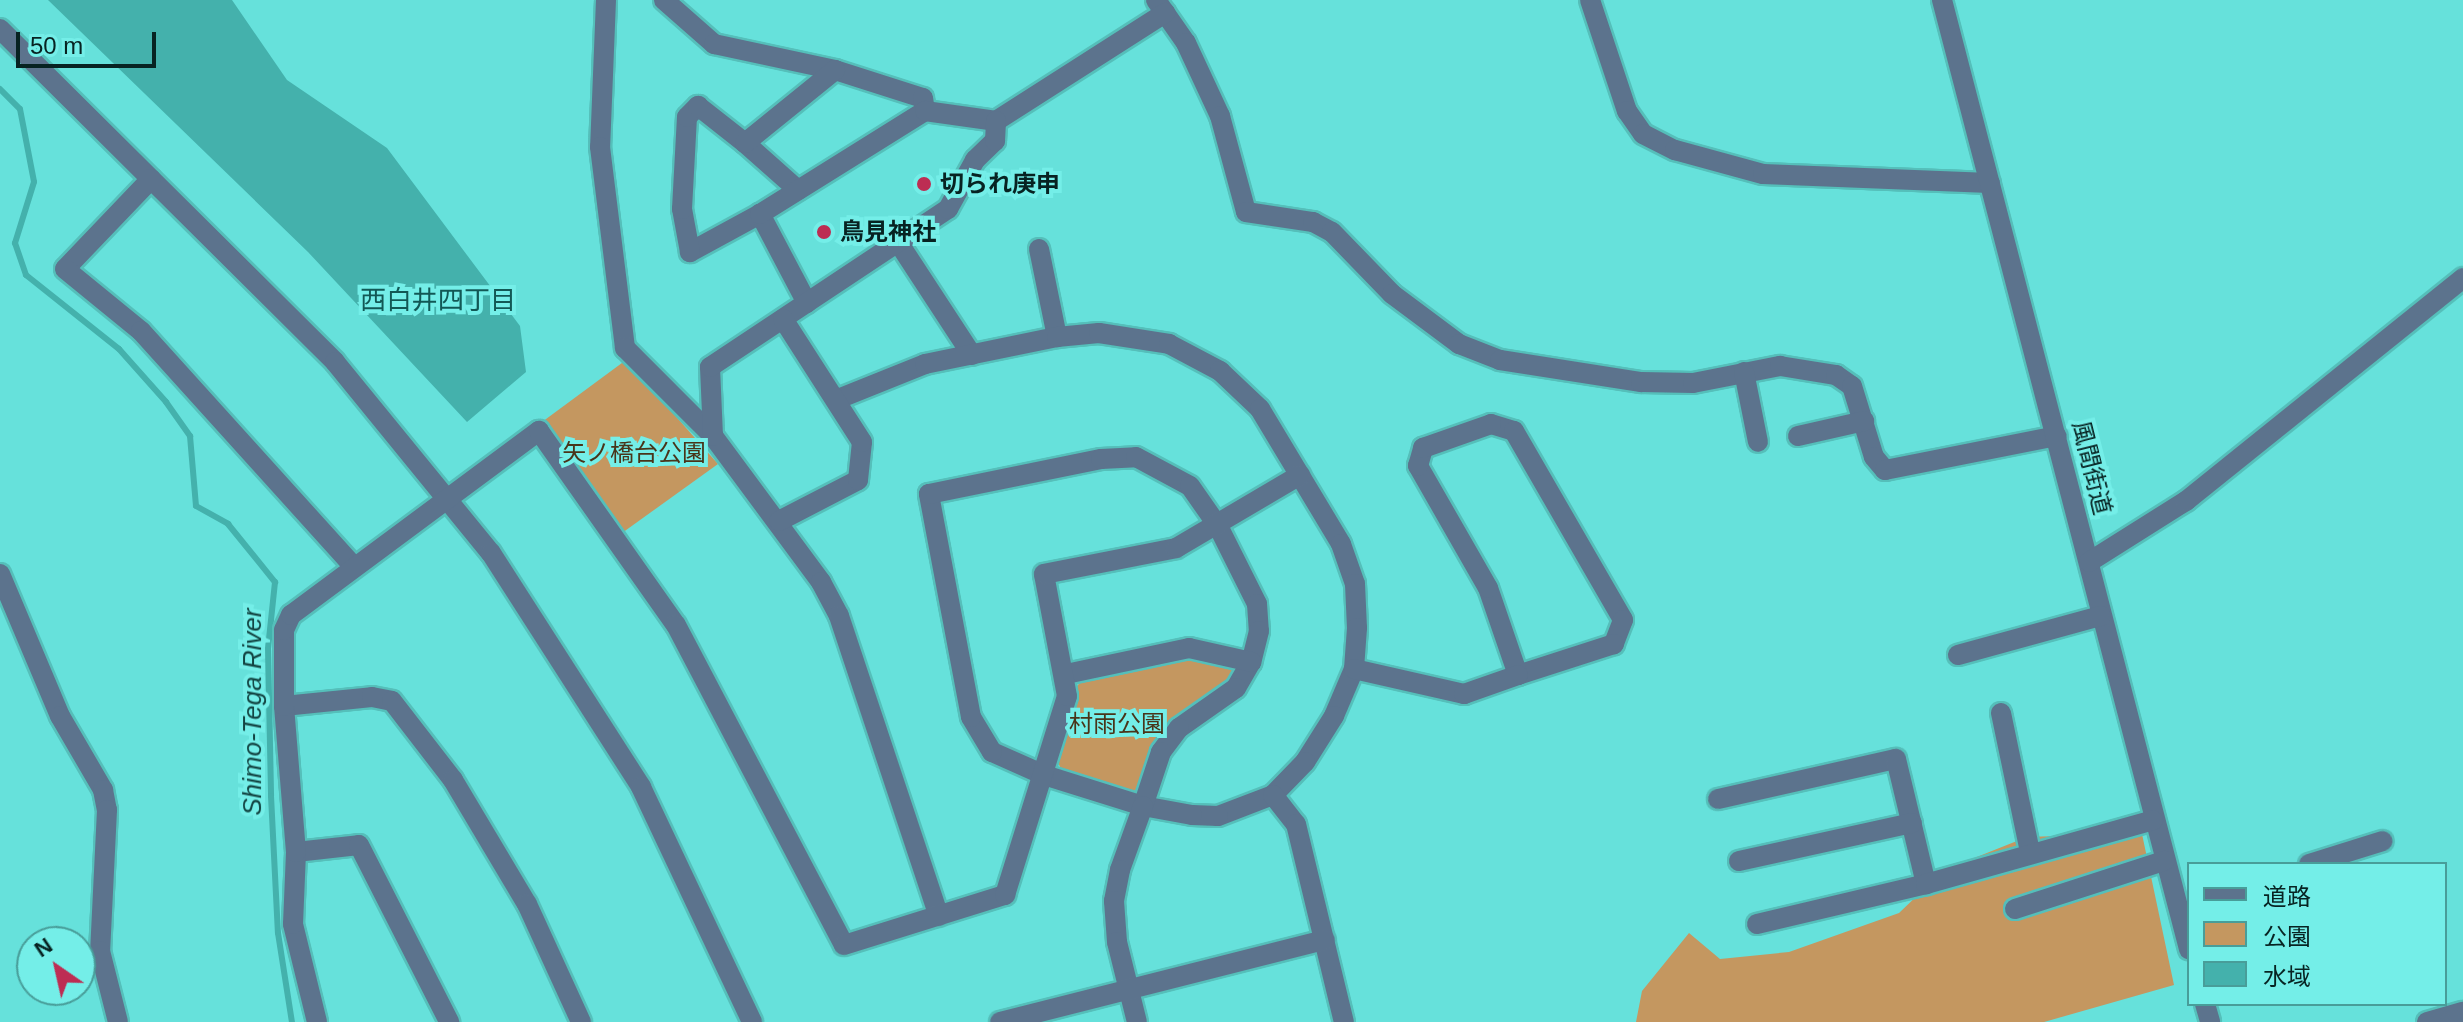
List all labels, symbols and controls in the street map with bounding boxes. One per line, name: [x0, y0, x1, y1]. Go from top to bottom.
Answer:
scale bar: [20, 16, 160, 66]
text: 50 m: [30, 32, 83, 59]
place label: 切られ庚申: [940, 170, 1060, 198]
marker: 切られ庚申: [915, 175, 933, 193]
place label: 鳥見神社: [840, 218, 936, 246]
marker: 鳥見神社: [815, 223, 833, 241]
district label: 西白井四丁目: [360, 285, 516, 317]
street label: 風間街道: [2066, 418, 2118, 518]
park label: 矢ノ橋台公園: [562, 439, 706, 467]
water label: Shimo-Tega River: [237, 608, 269, 816]
park label: 村雨公園: [1069, 710, 1165, 738]
legend: [2187, 862, 2447, 1006]
text: 道路: [2263, 883, 2311, 910]
text: 公園: [2263, 923, 2311, 950]
north arrow: [16, 926, 96, 1006]
text: N: [30, 933, 57, 962]
text: 水域: [2263, 963, 2311, 990]

